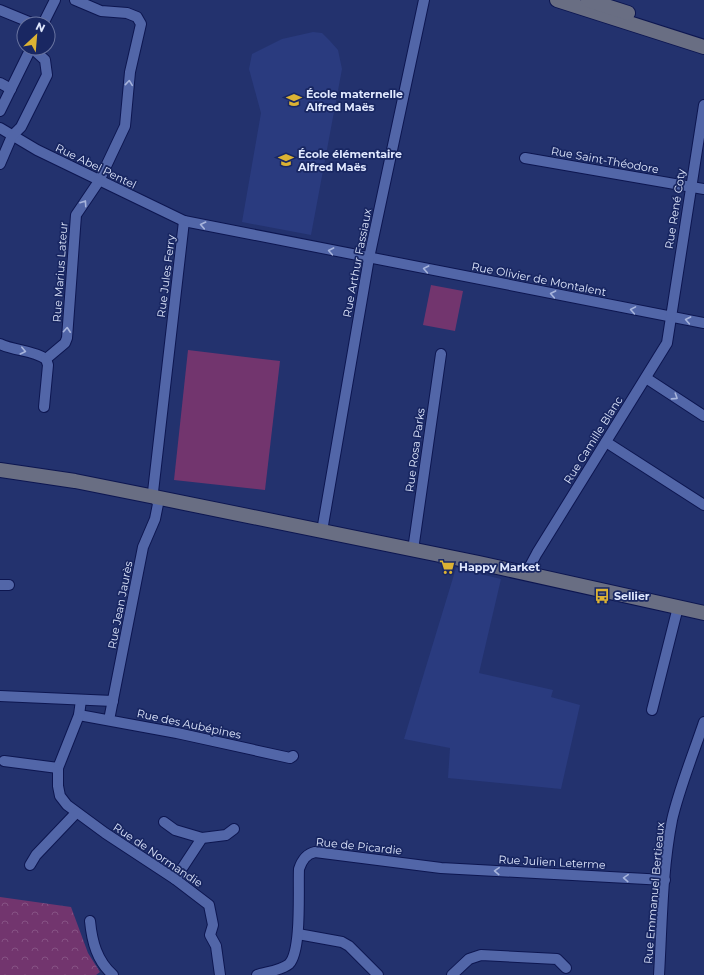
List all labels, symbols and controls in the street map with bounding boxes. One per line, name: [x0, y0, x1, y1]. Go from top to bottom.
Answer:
north arrow: [16, 16, 56, 56]
text: N: [33, 19, 47, 35]
one-way arrow: [125, 80, 134, 86]
place label: École maternelle Alfred Maës: [305, 87, 403, 114]
school or university icon: École maternelle Alfred Maës: [285, 91, 303, 109]
street label: Rue Abel Pentel: [53, 140, 139, 192]
street label: Rue Saint-Théodore: [550, 144, 660, 176]
place label: École élémentaire Alfred Maës: [297, 147, 402, 174]
school or university icon: École élémentaire Alfred Maës: [277, 151, 295, 169]
street label: Rue René Coty: [662, 168, 688, 250]
one-way arrow: [79, 200, 86, 207]
street label: Rue Arthur Fassiaux: [340, 207, 374, 319]
street label: Rue Marius Lateur: [50, 221, 70, 323]
one-way arrow: [200, 222, 206, 230]
street label: Rue Jules Ferry: [154, 234, 178, 318]
one-way arrow: [327, 247, 334, 255]
street label: Rue Olivier de Montalent: [470, 259, 608, 299]
one-way arrow: [422, 265, 429, 274]
one-way arrow: [550, 290, 556, 298]
one-way arrow: [630, 306, 636, 314]
one-way arrow: [684, 316, 691, 325]
one-way arrow: [63, 327, 72, 333]
one-way arrow: [19, 346, 26, 355]
one-way arrow: [671, 392, 678, 400]
street label: Rue Camille Blanc: [560, 394, 626, 486]
street label: Rue Rosa Parks: [402, 406, 428, 493]
supermarket icon: Happy Market: [438, 558, 456, 576]
street label: Rue Jean Jaurès: [105, 559, 136, 650]
place label: Happy Market: [459, 560, 540, 574]
bus stop icon: Sellier: [593, 587, 611, 605]
place label: Sellier: [614, 589, 650, 603]
street label: Rue des Aubépines: [136, 706, 243, 742]
street label: Rue de Normandie: [111, 820, 206, 890]
street label: Rue Emmanuel Bertieaux: [641, 821, 667, 965]
street label: Rue de Picardie: [315, 835, 403, 858]
street label: Rue Julien Leterme: [498, 852, 606, 872]
one-way arrow: [494, 867, 500, 876]
one-way arrow: [623, 874, 629, 883]

